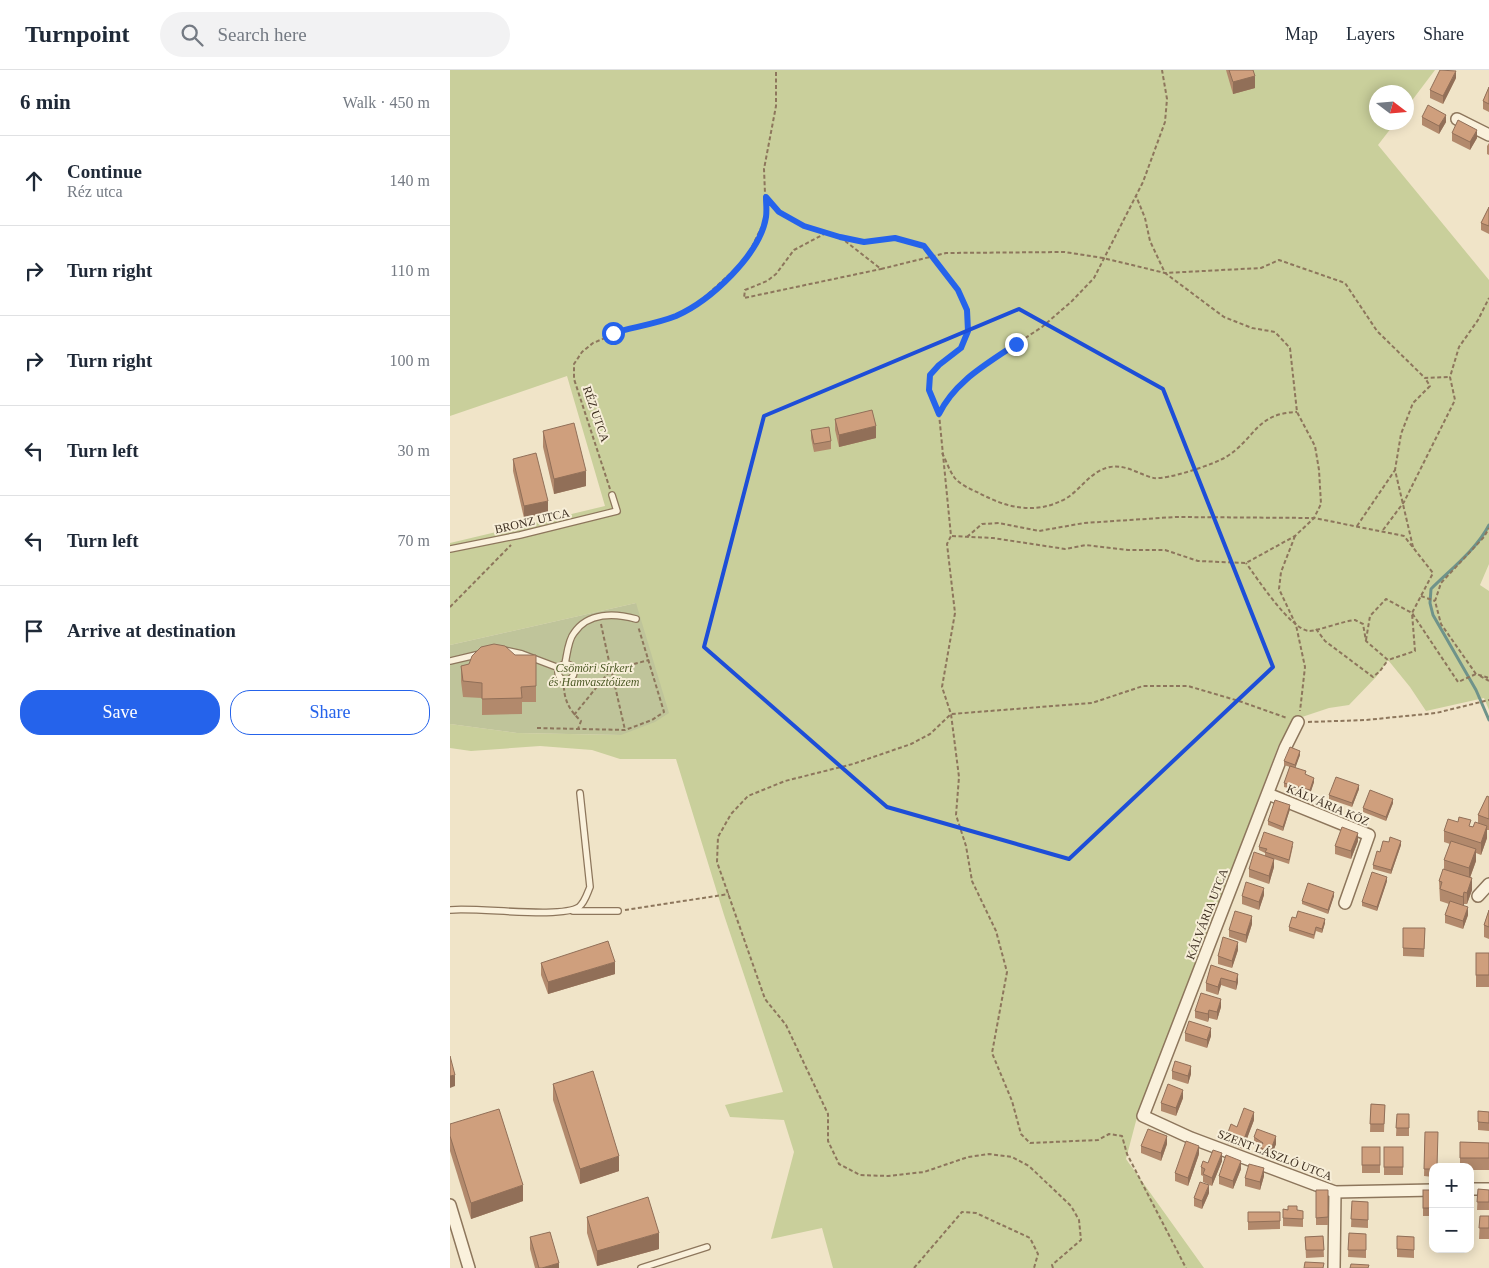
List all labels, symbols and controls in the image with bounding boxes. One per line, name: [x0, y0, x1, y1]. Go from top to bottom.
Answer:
search box: [160, 12, 510, 57]
text: Turnpoint: [25, 21, 130, 47]
icon: search: [178, 21, 206, 49]
text: Search here: [218, 24, 307, 45]
text: Map: [1285, 24, 1318, 44]
text: Layers: [1346, 24, 1395, 44]
text: Share: [1423, 24, 1464, 44]
north arrow: [1369, 85, 1414, 130]
text: 6 min: [20, 90, 71, 114]
text: Walk · 450 m: [343, 94, 430, 111]
text: Continue: [67, 161, 142, 182]
icon: ahead: [20, 167, 48, 195]
text: 140 m: [390, 172, 430, 189]
text: Réz utca: [67, 183, 123, 200]
icon: right: [20, 257, 48, 285]
text: Turn right: [67, 260, 152, 281]
text: 110 m: [390, 262, 430, 279]
route start: [602, 322, 625, 345]
route end: [1005, 333, 1028, 356]
icon: right: [20, 347, 48, 375]
text: Turn right: [67, 350, 152, 371]
text: 100 m: [390, 352, 430, 369]
street label: RÉZ UTCA: [580, 384, 612, 444]
icon: left: [20, 437, 48, 465]
text: Turn left: [67, 440, 139, 461]
text: 30 m: [398, 442, 430, 459]
street label: BRONZ UTCA: [493, 506, 571, 536]
icon: left: [20, 527, 48, 555]
text: Turn left: [67, 530, 139, 551]
text: 70 m: [398, 532, 430, 549]
icon: arrive: [20, 617, 48, 645]
text: Arrive at destination: [67, 620, 236, 641]
park label: Csömöri Sírkert és Hamvasztóüzem: [549, 661, 640, 689]
button: Save: [20, 690, 220, 735]
button: Share: [230, 690, 430, 735]
street label: KÁLVÁRIA KÖZ: [1285, 781, 1371, 829]
street label: KÁLVÁRIA UTCA: [1183, 866, 1231, 962]
street label: SZENT LÁSZLÓ UTCA: [1216, 1127, 1335, 1183]
map controls: [1429, 1163, 1474, 1253]
button: +: [1429, 1163, 1474, 1208]
button: −: [1429, 1208, 1474, 1253]

